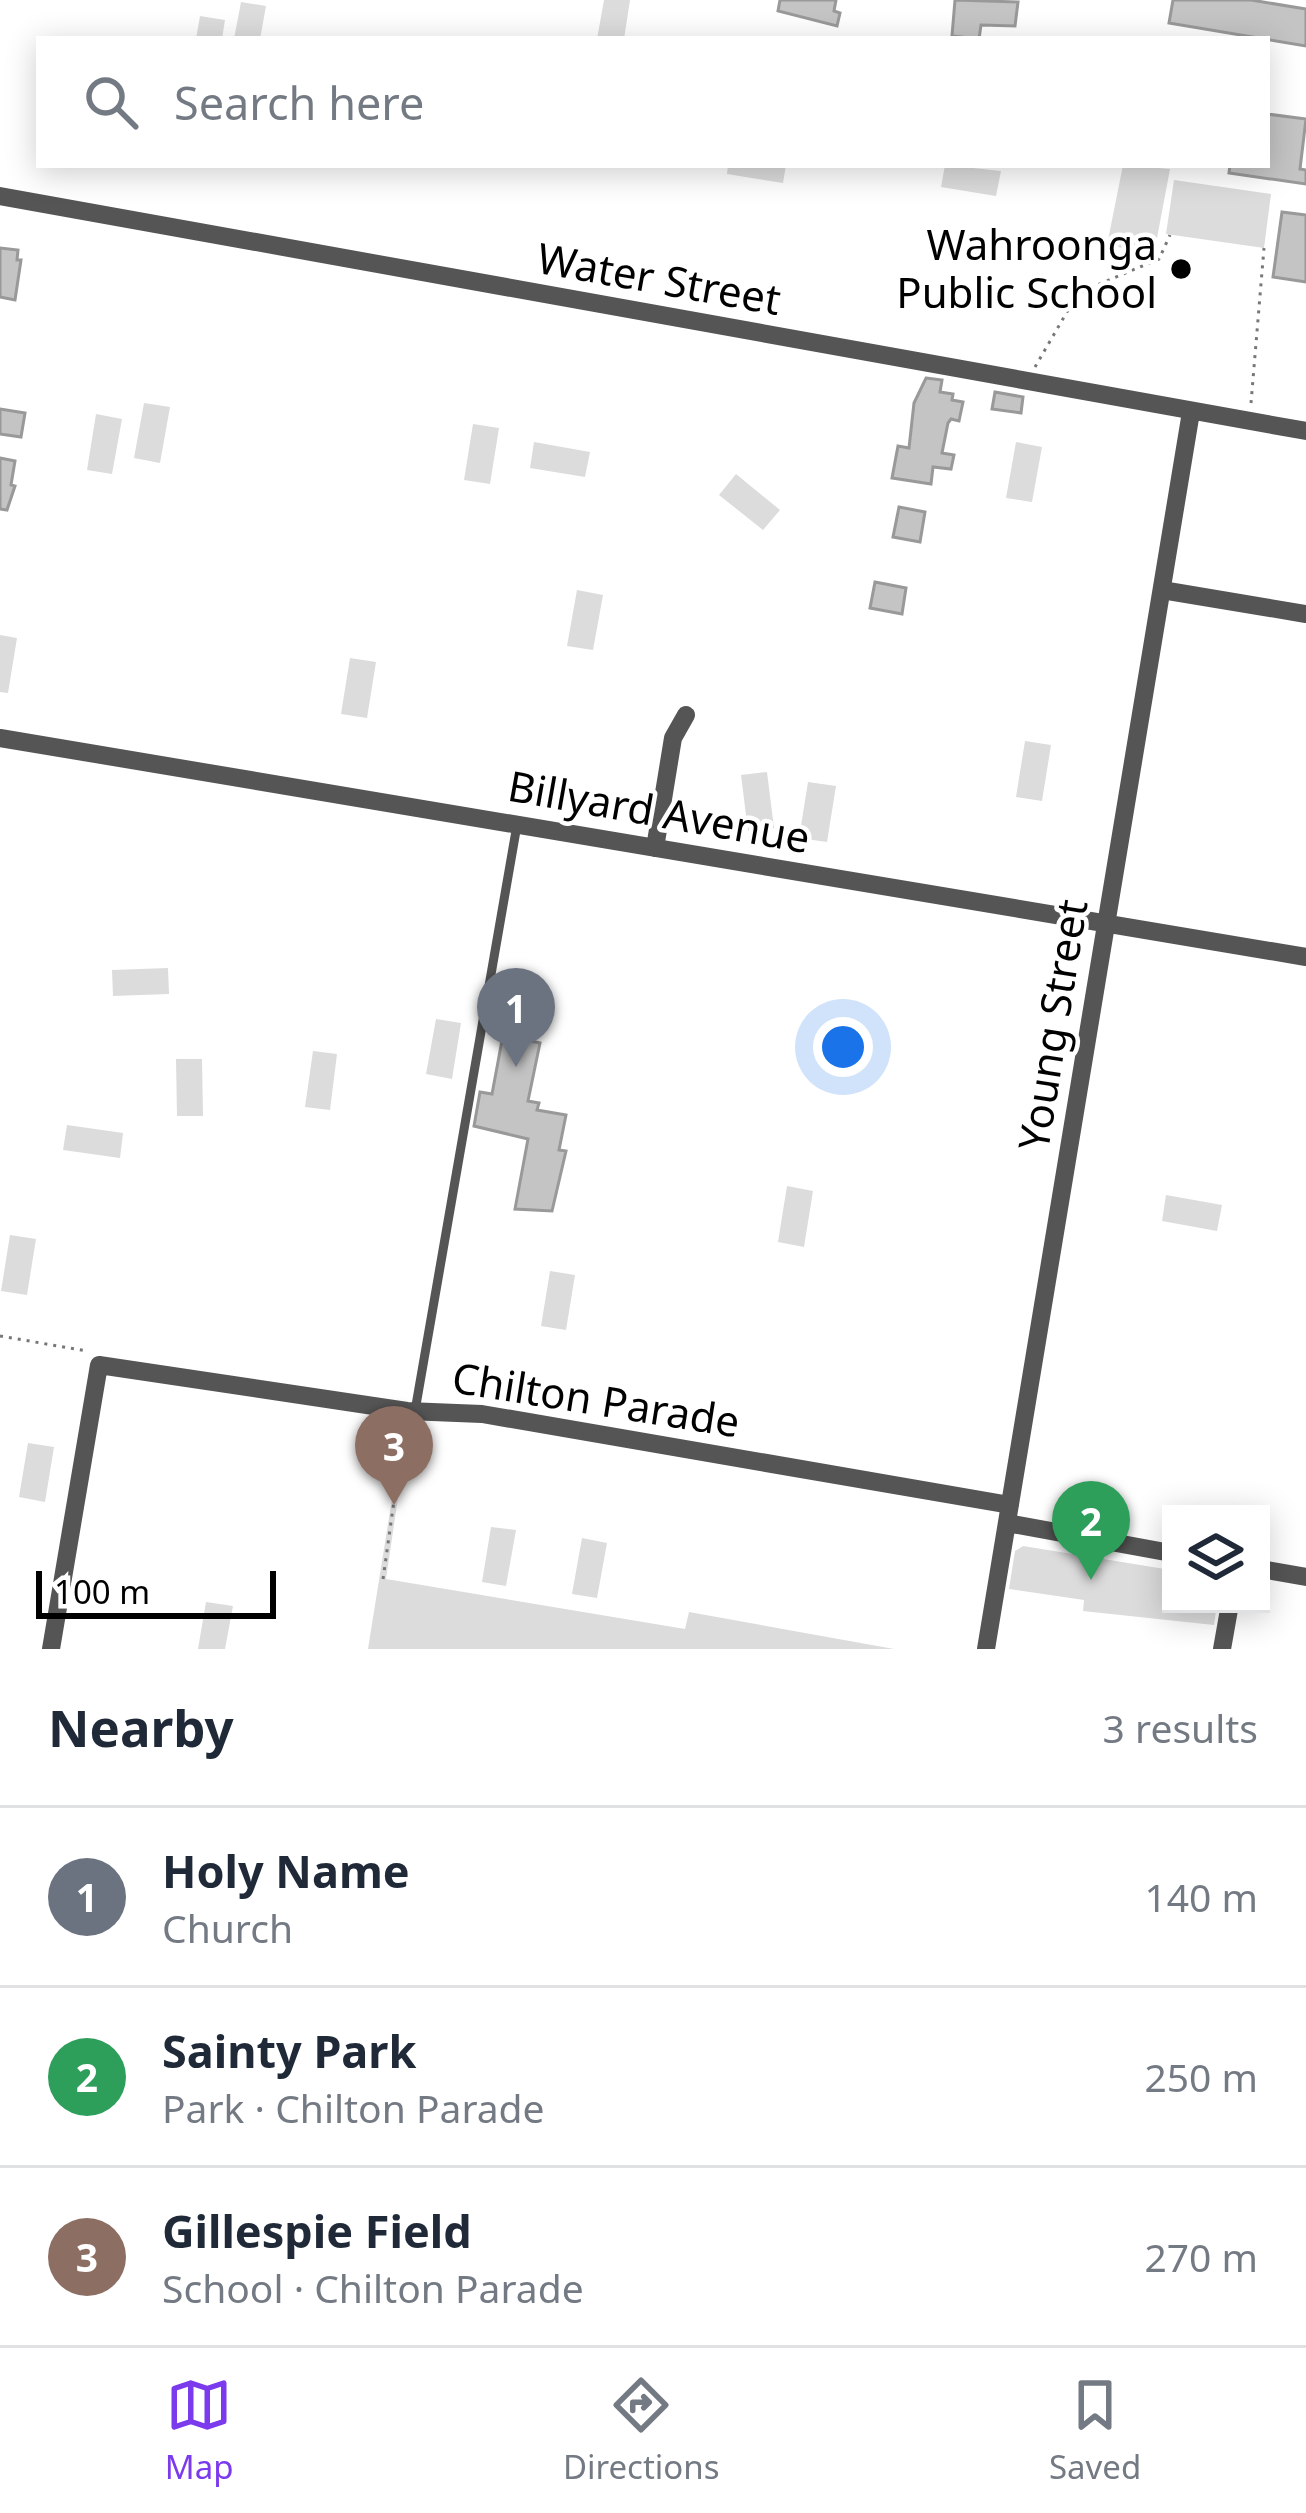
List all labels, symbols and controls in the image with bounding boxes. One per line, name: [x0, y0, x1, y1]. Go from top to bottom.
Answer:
search box: [36, 36, 1270, 168]
icon: search: [78, 69, 144, 135]
text: Search here: [174, 72, 424, 133]
place label: Wahroonga Public School: [896, 215, 1157, 320]
street label: Water Street: [533, 228, 785, 327]
marker: Wahroonga Public School: [1168, 256, 1194, 282]
street label: Billyard Avenue: [504, 756, 815, 865]
street label: Young Street: [1004, 895, 1099, 1154]
pin: 1: [477, 968, 555, 1067]
your location: [813, 1017, 873, 1077]
street label: Chilton Parade: [448, 1348, 744, 1449]
pin: 3: [355, 1406, 433, 1505]
pin: 2: [1052, 1481, 1130, 1580]
map controls: [1162, 1505, 1270, 1613]
button: layers: [1162, 1505, 1270, 1613]
scale bar: [36, 1565, 276, 1618]
text: 100 m: [54, 1569, 150, 1614]
text: Nearby: [48, 1692, 234, 1762]
text: 3 results: [1103, 1701, 1258, 1754]
text: Holy Name: [162, 1840, 410, 1901]
text: 1: [76, 1870, 98, 1923]
text: 140 m: [1144, 1870, 1258, 1923]
text: Church: [162, 1901, 293, 1954]
text: Sainty Park: [162, 2020, 416, 2081]
text: 2: [76, 2050, 98, 2103]
text: 250 m: [1144, 2050, 1258, 2103]
text: Park · Chilton Parade: [162, 2081, 545, 2134]
text: Gillespie Field: [162, 2200, 472, 2261]
text: 3: [76, 2230, 98, 2283]
text: 270 m: [1144, 2230, 1258, 2283]
text: School · Chilton Parade: [162, 2261, 584, 2314]
tab: Map: [165, 2372, 233, 2489]
tab: Directions: [563, 2372, 720, 2489]
tab: Saved: [1049, 2372, 1141, 2489]

